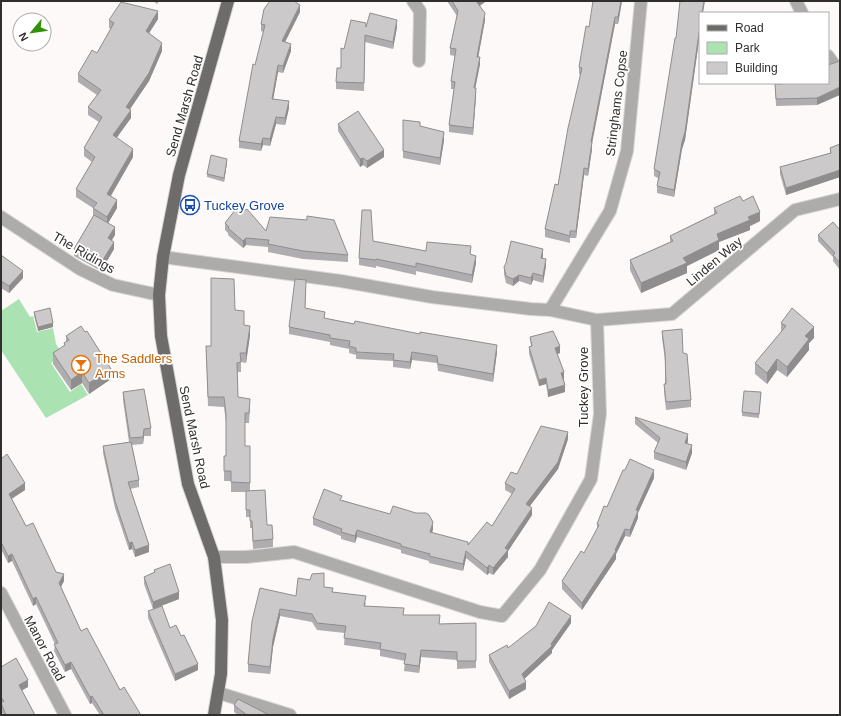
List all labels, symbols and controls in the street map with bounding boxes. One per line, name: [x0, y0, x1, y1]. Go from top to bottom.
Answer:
north arrow: [12, 12, 52, 52]
legend: [699, 12, 829, 84]
text: Road: [735, 21, 764, 35]
text: N: [16, 30, 30, 43]
text: Park: [735, 41, 761, 55]
street label: Stringhams Copse: [603, 49, 630, 157]
street label: Send Marsh Road: [163, 54, 206, 159]
text: Building: [735, 61, 778, 75]
bus stop icon: Tuckey Grove: [179, 194, 201, 216]
place label: Tuckey Grove: [204, 198, 284, 213]
street label: The Ridings: [50, 229, 118, 277]
street label: Linden Way: [683, 233, 746, 289]
street label: Tuckey Grove: [576, 347, 591, 427]
place label: The Saddlers Arms: [95, 351, 173, 381]
bar icon: The Saddlers Arms: [70, 354, 92, 376]
street label: Send Marsh Road: [176, 384, 213, 490]
street label: Manor Road: [21, 613, 68, 683]

